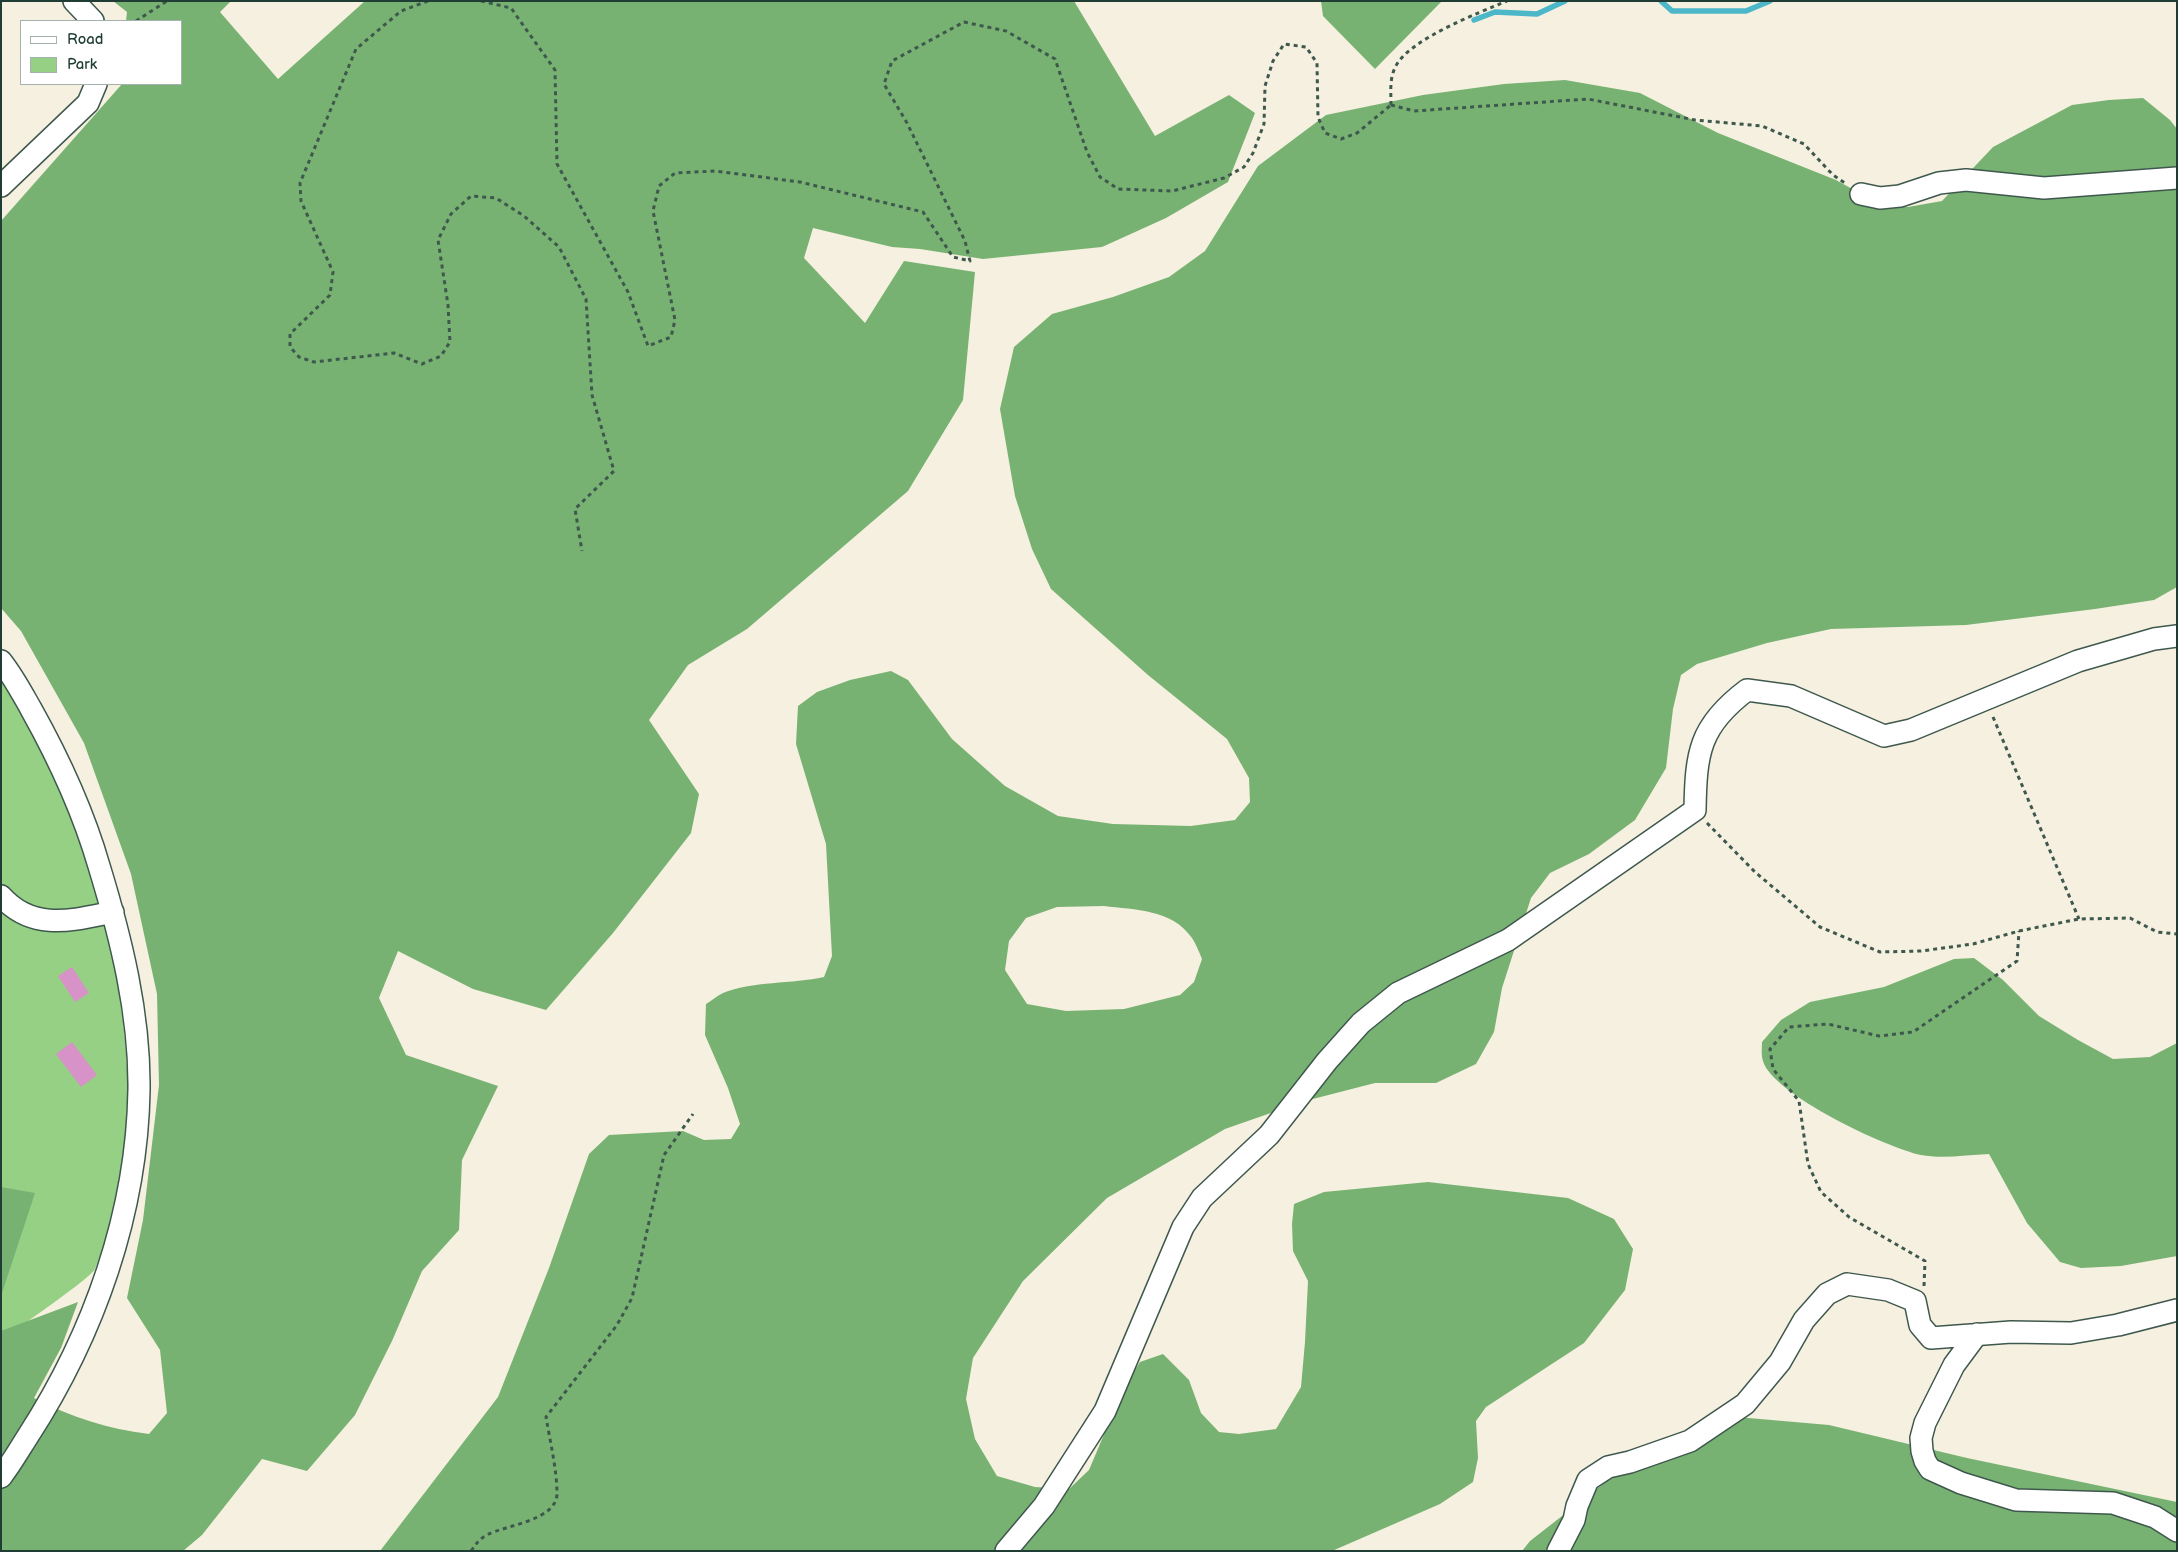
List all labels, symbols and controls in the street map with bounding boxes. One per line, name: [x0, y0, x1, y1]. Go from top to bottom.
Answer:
legend: [20, 20, 182, 85]
text: Road: [67, 30, 103, 49]
text: Park: [67, 55, 97, 74]

